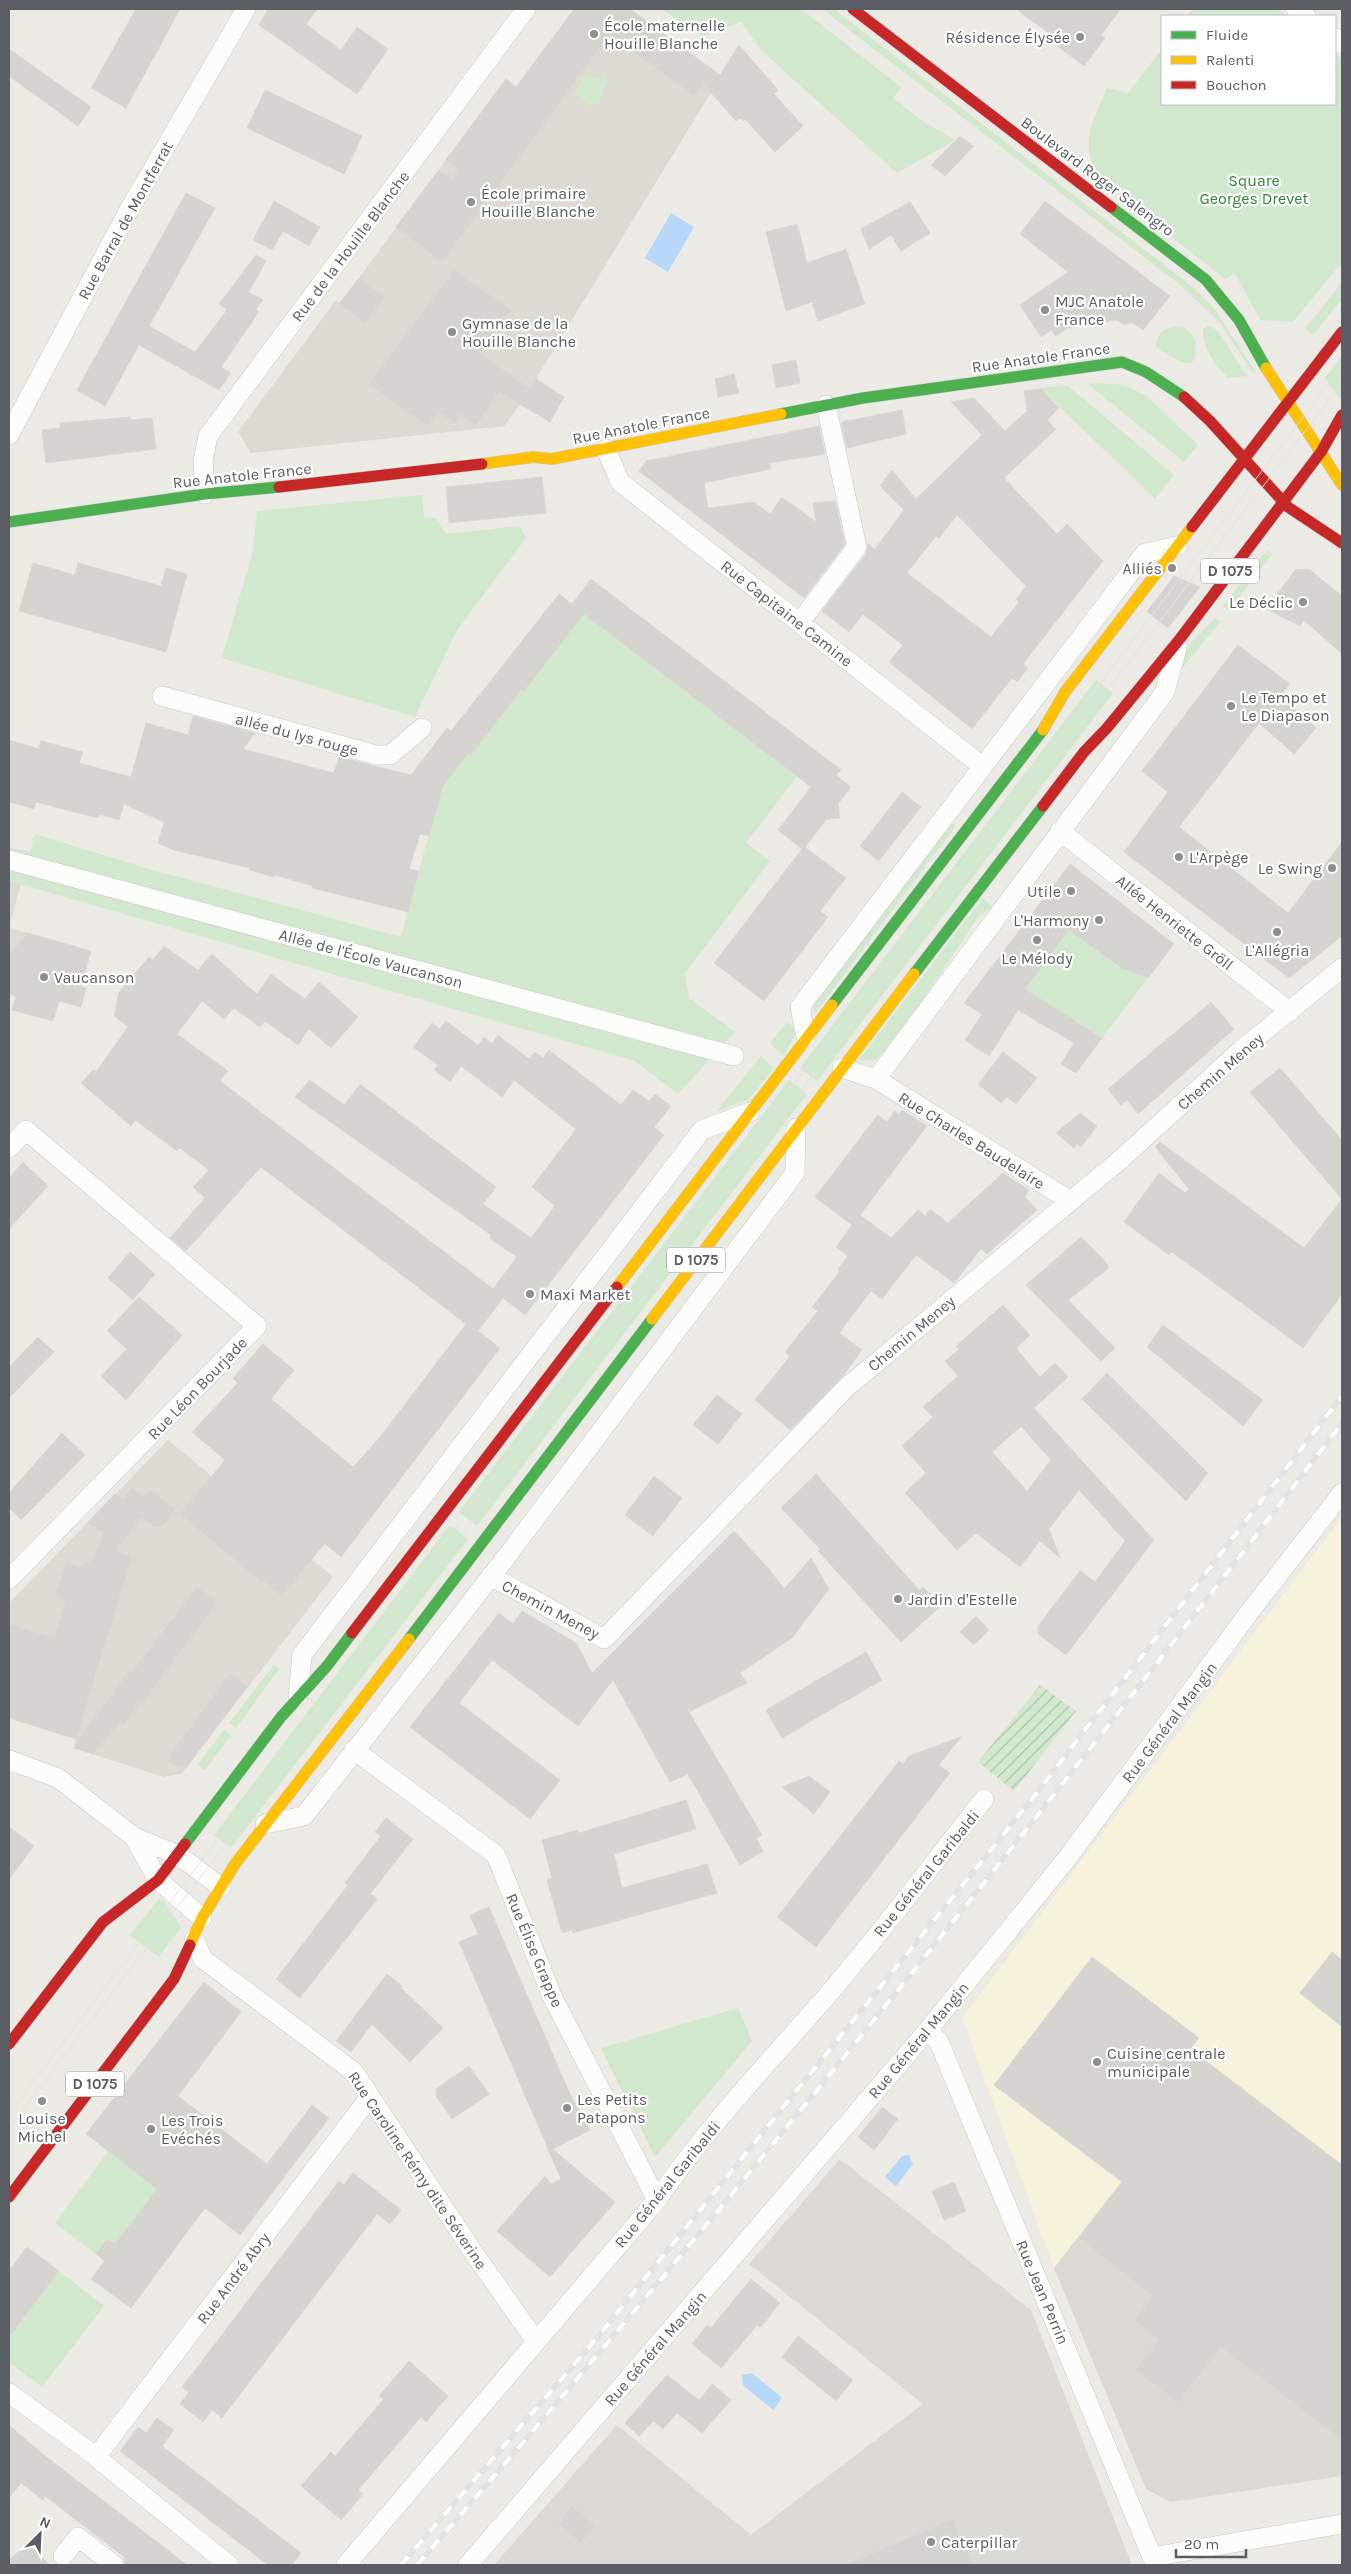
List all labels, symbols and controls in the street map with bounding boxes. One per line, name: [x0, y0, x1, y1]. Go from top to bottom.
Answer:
legend: [1161, 15, 1336, 105]
place label: École maternelle Houille Blanche: [604, 16, 725, 53]
text: Fluide: [1206, 26, 1248, 44]
marker: École maternelle Houille Blanche: [588, 28, 600, 40]
place label: Résidence Élysée: [945, 28, 1070, 47]
marker: Résidence Élysée: [1074, 31, 1086, 43]
text: Ralenti: [1206, 51, 1255, 69]
text: Bouchon: [1206, 76, 1267, 94]
street label: Boulevard Roger Salengro: [1017, 113, 1178, 240]
street label: Rue Barral de Montferrat: [74, 138, 177, 303]
street label: Rue de la Houille Blanche: [287, 167, 413, 325]
park label: Square Georges Drevet: [1199, 171, 1309, 208]
place label: École primaire Houille Blanche: [481, 184, 595, 221]
marker: École primaire Houille Blanche: [465, 196, 477, 208]
place label: MJC Anatole France: [1055, 292, 1144, 329]
marker: MJC Anatole France: [1039, 304, 1051, 316]
place label: Gymnase de la Houille Blanche: [462, 314, 576, 351]
marker: Gymnase de la Houille Blanche: [446, 326, 458, 338]
street label: Rue Anatole France: [971, 338, 1111, 377]
street label: Rue Anatole France: [571, 403, 711, 448]
street label: Rue Anatole France: [172, 459, 312, 492]
street label: Rue Capitaine Camine: [717, 556, 856, 671]
road number: D 1075: [1201, 558, 1259, 584]
place label: Alliés: [1122, 559, 1162, 578]
marker: Alliés: [1166, 562, 1178, 574]
place label: Le Déclic: [1229, 593, 1293, 612]
marker: Le Déclic: [1297, 596, 1309, 608]
place label: Le Tempo et Le Diapason: [1241, 688, 1330, 725]
marker: Le Tempo et Le Diapason: [1225, 700, 1237, 712]
street label: allée du lys rouge: [233, 709, 360, 760]
place label: L'Arpège: [1189, 848, 1248, 867]
marker: L'Arpège: [1173, 851, 1185, 863]
place label: Le Swing: [1258, 859, 1322, 878]
marker: Le Swing: [1326, 862, 1338, 874]
street label: Allée Henriette Gröll: [1112, 871, 1237, 974]
place label: Utile: [1027, 882, 1061, 901]
marker: Utile: [1065, 885, 1077, 897]
place label: L'Harmony: [1013, 911, 1090, 930]
marker: L'Harmony: [1093, 914, 1105, 926]
street label: Allée de l'École Vaucanson: [277, 925, 465, 992]
marker: L'Allégria: [1271, 926, 1283, 938]
marker: Le Mélody: [1031, 934, 1043, 946]
place label: L'Allégria: [1245, 941, 1309, 960]
place label: Le Mélody: [1001, 949, 1073, 968]
place label: Vaucanson: [54, 968, 135, 987]
marker: Vaucanson: [38, 971, 50, 983]
street label: Chemin Meney: [1173, 1028, 1268, 1114]
street label: Rue Charles Baudelaire: [895, 1088, 1048, 1193]
road number: D 1075: [667, 1248, 725, 1272]
place label: Maxi Market: [540, 1285, 631, 1304]
marker: Maxi Market: [524, 1288, 536, 1300]
street label: Chemin Meney: [864, 1291, 959, 1375]
street label: Rue Léon Bourjade: [144, 1333, 251, 1444]
street label: Chemin Meney: [499, 1576, 603, 1643]
place label: Jardin d'Estelle: [908, 1590, 1017, 1609]
marker: Jardin d'Estelle: [892, 1593, 904, 1605]
street label: Rue Général Mangin: [1118, 1658, 1221, 1786]
street label: Rue Général Garibaldi: [869, 1806, 983, 1940]
street label: Rue Élise Grappe: [502, 1890, 567, 2010]
street label: Rue Général Mangin: [864, 1978, 973, 2102]
place label: Cuisine centrale municipale: [1107, 2044, 1226, 2081]
marker: Cuisine centrale municipale: [1091, 2056, 1103, 2068]
street label: Rue Caroline Rémy dite Séverine: [344, 2068, 491, 2273]
road number: D 1075: [66, 2072, 124, 2096]
place label: Les Petits Patapons: [577, 2090, 647, 2127]
marker: Louise Michel: [36, 2095, 48, 2107]
marker: Les Petits Patapons: [561, 2102, 573, 2114]
place label: Louise Michel: [18, 2109, 66, 2146]
place label: Les Trois Evéchés: [161, 2111, 223, 2148]
street label: Rue Général Garibaldi: [610, 2117, 724, 2251]
marker: Les Trois Evéchés: [145, 2123, 157, 2135]
street label: Rue André Abry: [193, 2228, 274, 2328]
street label: Rue Jean Perrin: [1012, 2237, 1073, 2347]
street label: Rue Général Mangin: [600, 2287, 711, 2410]
north arrow: [15, 2509, 65, 2559]
text: N: [37, 2513, 53, 2532]
scale bar: [1176, 2526, 1246, 2558]
place label: Caterpillar: [941, 2533, 1018, 2552]
text: 20 m: [1184, 2535, 1219, 2553]
marker: Caterpillar: [925, 2536, 937, 2548]

